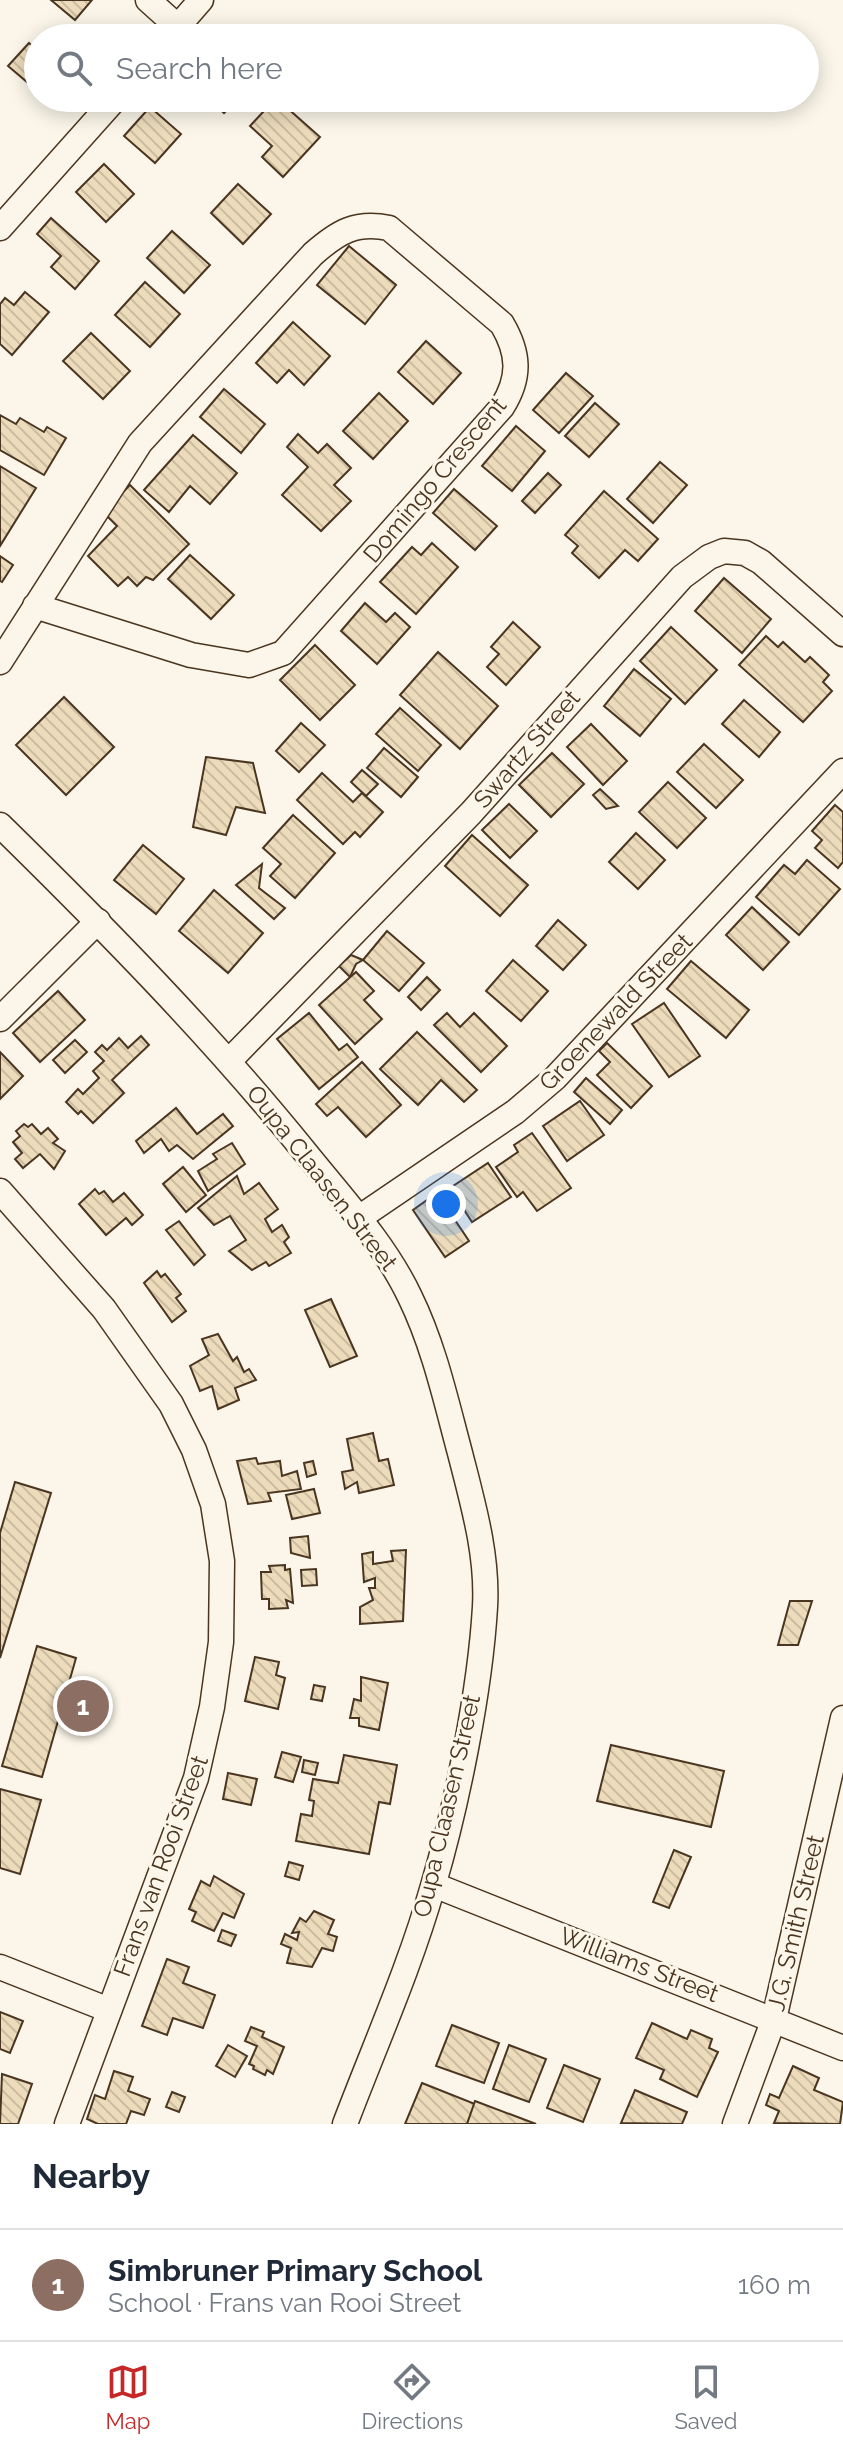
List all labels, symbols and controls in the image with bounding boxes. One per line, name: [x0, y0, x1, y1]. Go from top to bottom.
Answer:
search box: [24, 24, 819, 112]
icon: search: [52, 46, 96, 90]
text: Search here: [116, 51, 283, 86]
street label: Domingo Crescent: [357, 391, 512, 568]
street label: Swartz Street: [467, 684, 586, 814]
street label: Groenewald Street: [533, 927, 698, 1096]
street label: Oupa Claasen Street: [241, 1079, 404, 1276]
your location: [426, 1184, 466, 1224]
pin: 1: [57, 1676, 109, 1736]
street label: Oupa Claasen Street: [407, 1692, 486, 1920]
street label: Frans van Rooi Street: [107, 1751, 214, 1980]
street label: J.G. Smith Street: [761, 1832, 830, 2014]
street label: Williams Street: [556, 1921, 723, 2008]
text: Nearby: [32, 2156, 150, 2196]
text: Simbruner Primary School: [108, 2253, 482, 2288]
text: 1: [52, 2270, 64, 2300]
text: 160 m: [738, 2270, 811, 2300]
text: School · Frans van Rooi Street: [108, 2288, 461, 2318]
tab: Map: [106, 2360, 150, 2434]
tab: Directions: [362, 2360, 463, 2434]
tab: Saved: [674, 2360, 737, 2434]

